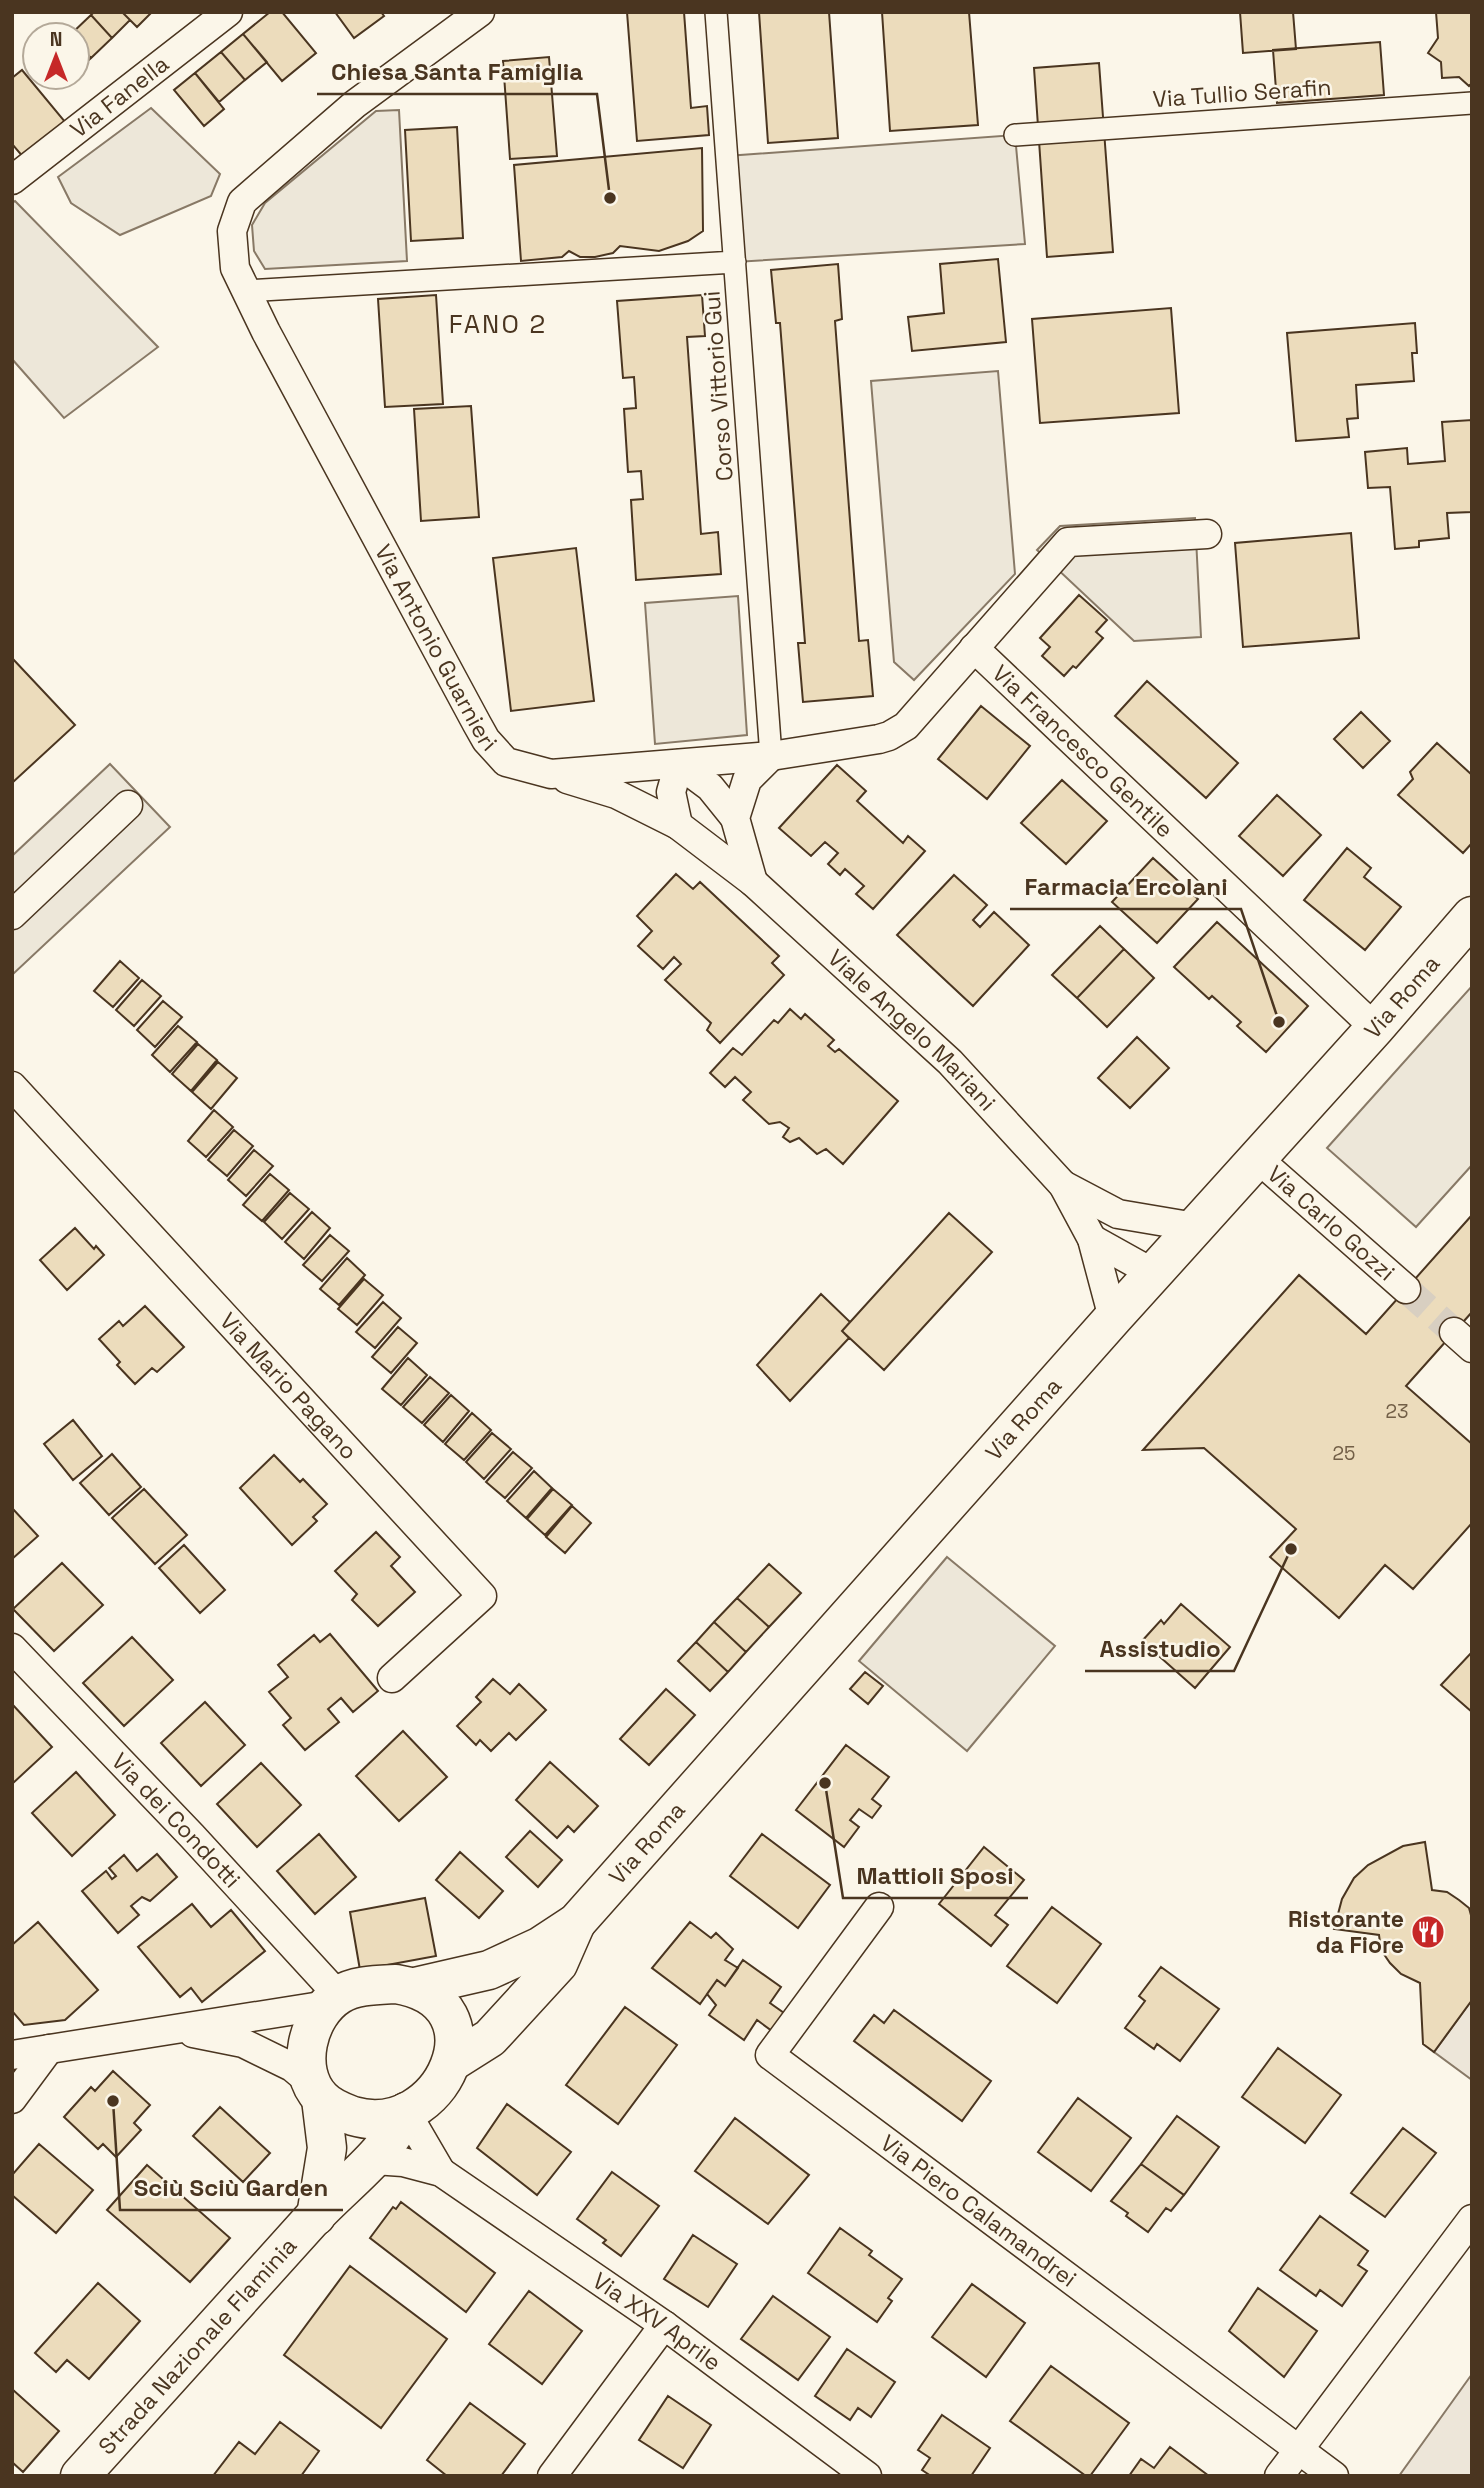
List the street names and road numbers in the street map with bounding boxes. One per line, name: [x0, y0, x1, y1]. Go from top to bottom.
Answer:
street label: Via Fanella: [64, 49, 175, 144]
street label: Via Tullio Serafin: [1152, 72, 1332, 114]
street label: Corso Vittorio Gui: [696, 290, 740, 482]
street label: Via Antonio Guarnieri: [368, 539, 504, 757]
street label: Via Francesco Gentile: [986, 658, 1180, 844]
street label: Viale Angelo Mariani: [822, 943, 1002, 1117]
street label: Via Roma: [1358, 949, 1446, 1045]
street label: Via Carlo Gozzi: [1261, 1159, 1401, 1287]
street label: Via Mario Pagano: [213, 1306, 364, 1466]
street label: Via Roma: [979, 1371, 1068, 1467]
street label: Via dei Condotti: [105, 1746, 247, 1894]
street label: Via Roma: [602, 1795, 692, 1891]
street label: Via Piero Calamandrei: [875, 2128, 1082, 2294]
street label: Strada Nazionale Flaminia: [92, 2231, 303, 2461]
street label: Via XXV Aprile: [587, 2266, 727, 2377]

